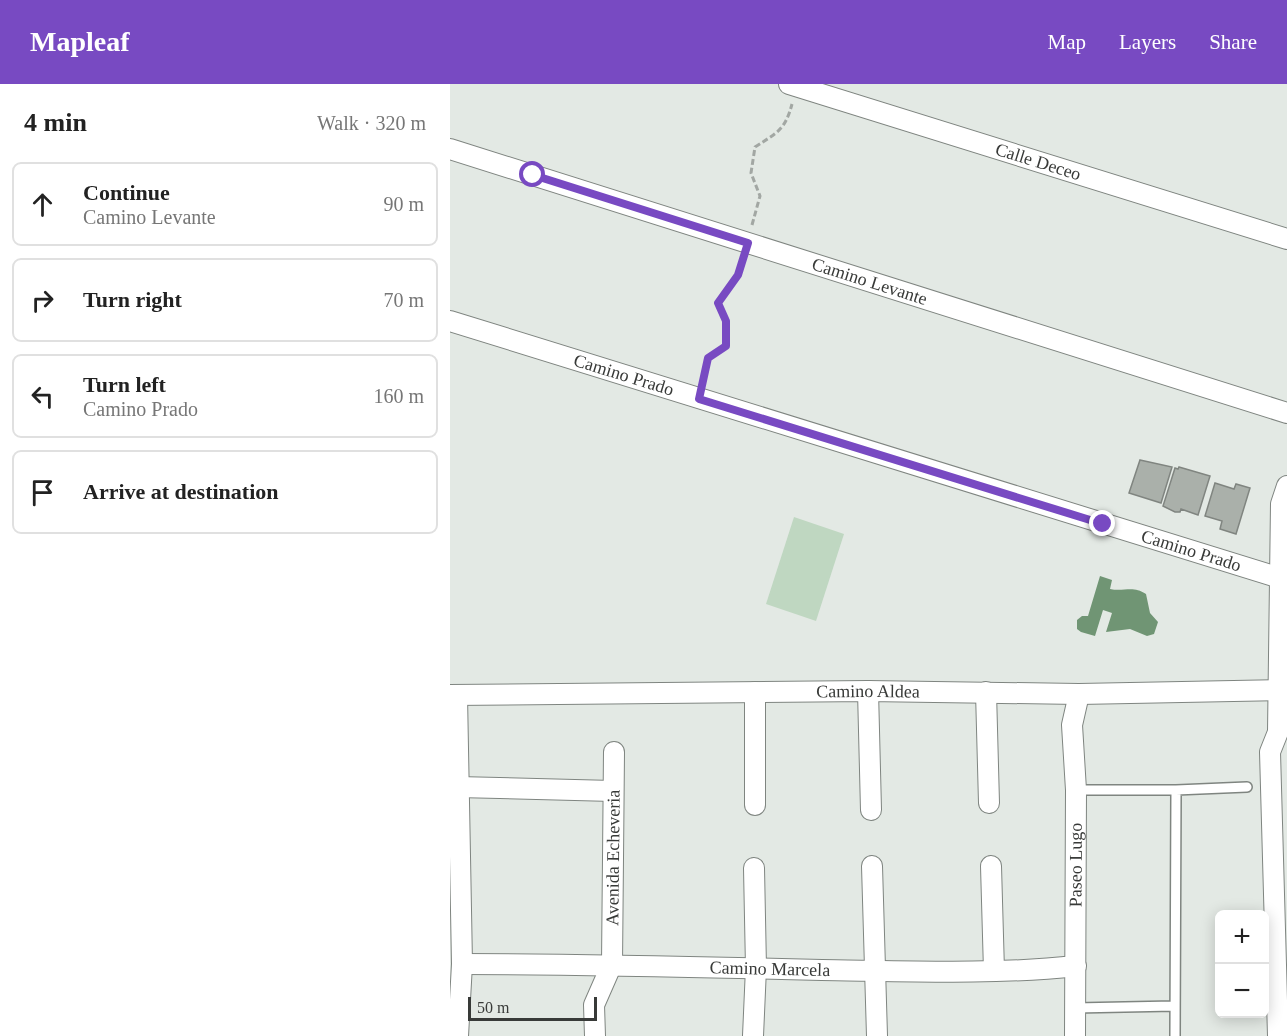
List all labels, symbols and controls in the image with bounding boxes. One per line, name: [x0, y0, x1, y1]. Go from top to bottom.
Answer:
text: Mapleaf: [30, 26, 130, 57]
text: Map: [1048, 30, 1086, 54]
text: Layers: [1119, 30, 1176, 54]
text: Share: [1209, 30, 1257, 54]
text: 4 min: [24, 108, 87, 137]
text: Walk · 320 m: [317, 112, 426, 134]
street label: Calle Deceo: [993, 139, 1083, 184]
route start: [519, 161, 545, 187]
text: Continue: [83, 180, 170, 205]
icon: ahead: [26, 188, 59, 221]
text: 90 m: [383, 193, 424, 215]
text: Camino Levante: [83, 206, 216, 228]
street label: Camino Levante: [810, 254, 930, 309]
icon: right: [26, 284, 59, 317]
text: Turn right: [83, 287, 182, 312]
text: 70 m: [383, 289, 424, 311]
street label: Camino Prado: [571, 350, 676, 400]
text: Turn left: [83, 372, 166, 397]
icon: left: [26, 380, 59, 413]
text: 160 m: [373, 385, 424, 407]
text: Camino Prado: [83, 398, 198, 420]
icon: arrive: [26, 476, 59, 509]
text: Arrive at destination: [83, 479, 279, 504]
route end: [1089, 510, 1115, 536]
street label: Camino Prado: [1139, 526, 1244, 575]
street label: Camino Aldea: [816, 681, 920, 702]
street label: Avenida Echeveria: [602, 790, 624, 926]
street label: Paseo Lugo: [1066, 823, 1086, 907]
map controls: [1215, 910, 1269, 1018]
button: +: [1215, 910, 1269, 964]
street label: Camino Marcela: [709, 957, 830, 980]
button: −: [1215, 964, 1269, 1018]
scale bar: [468, 994, 597, 1022]
text: 50 m: [477, 999, 509, 1016]

